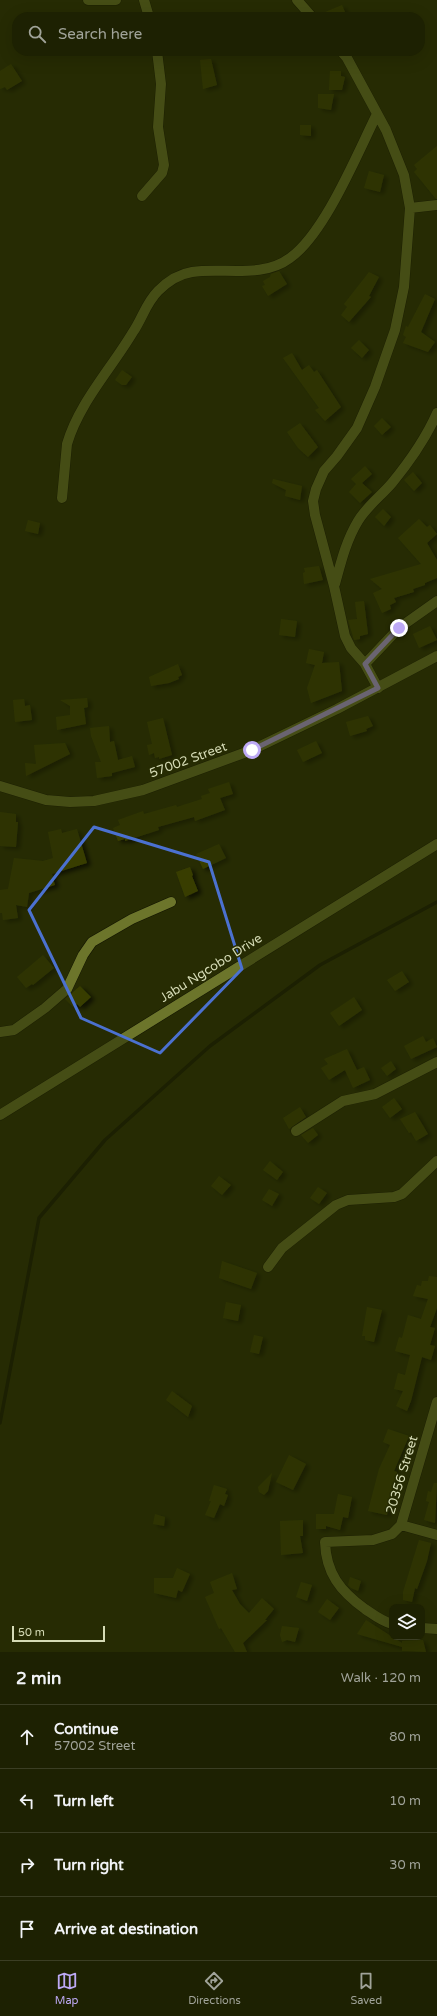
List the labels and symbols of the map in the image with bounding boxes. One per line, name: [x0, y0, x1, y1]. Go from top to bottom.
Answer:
route end: [390, 619, 408, 637]
street label: 57002 Street: [147, 739, 229, 781]
route start: [243, 741, 261, 759]
street label: Jabu Ngcobo Drive: [157, 930, 265, 1006]
street label: 20356 Street: [382, 1434, 422, 1516]
scale bar: [12, 1624, 105, 1643]

